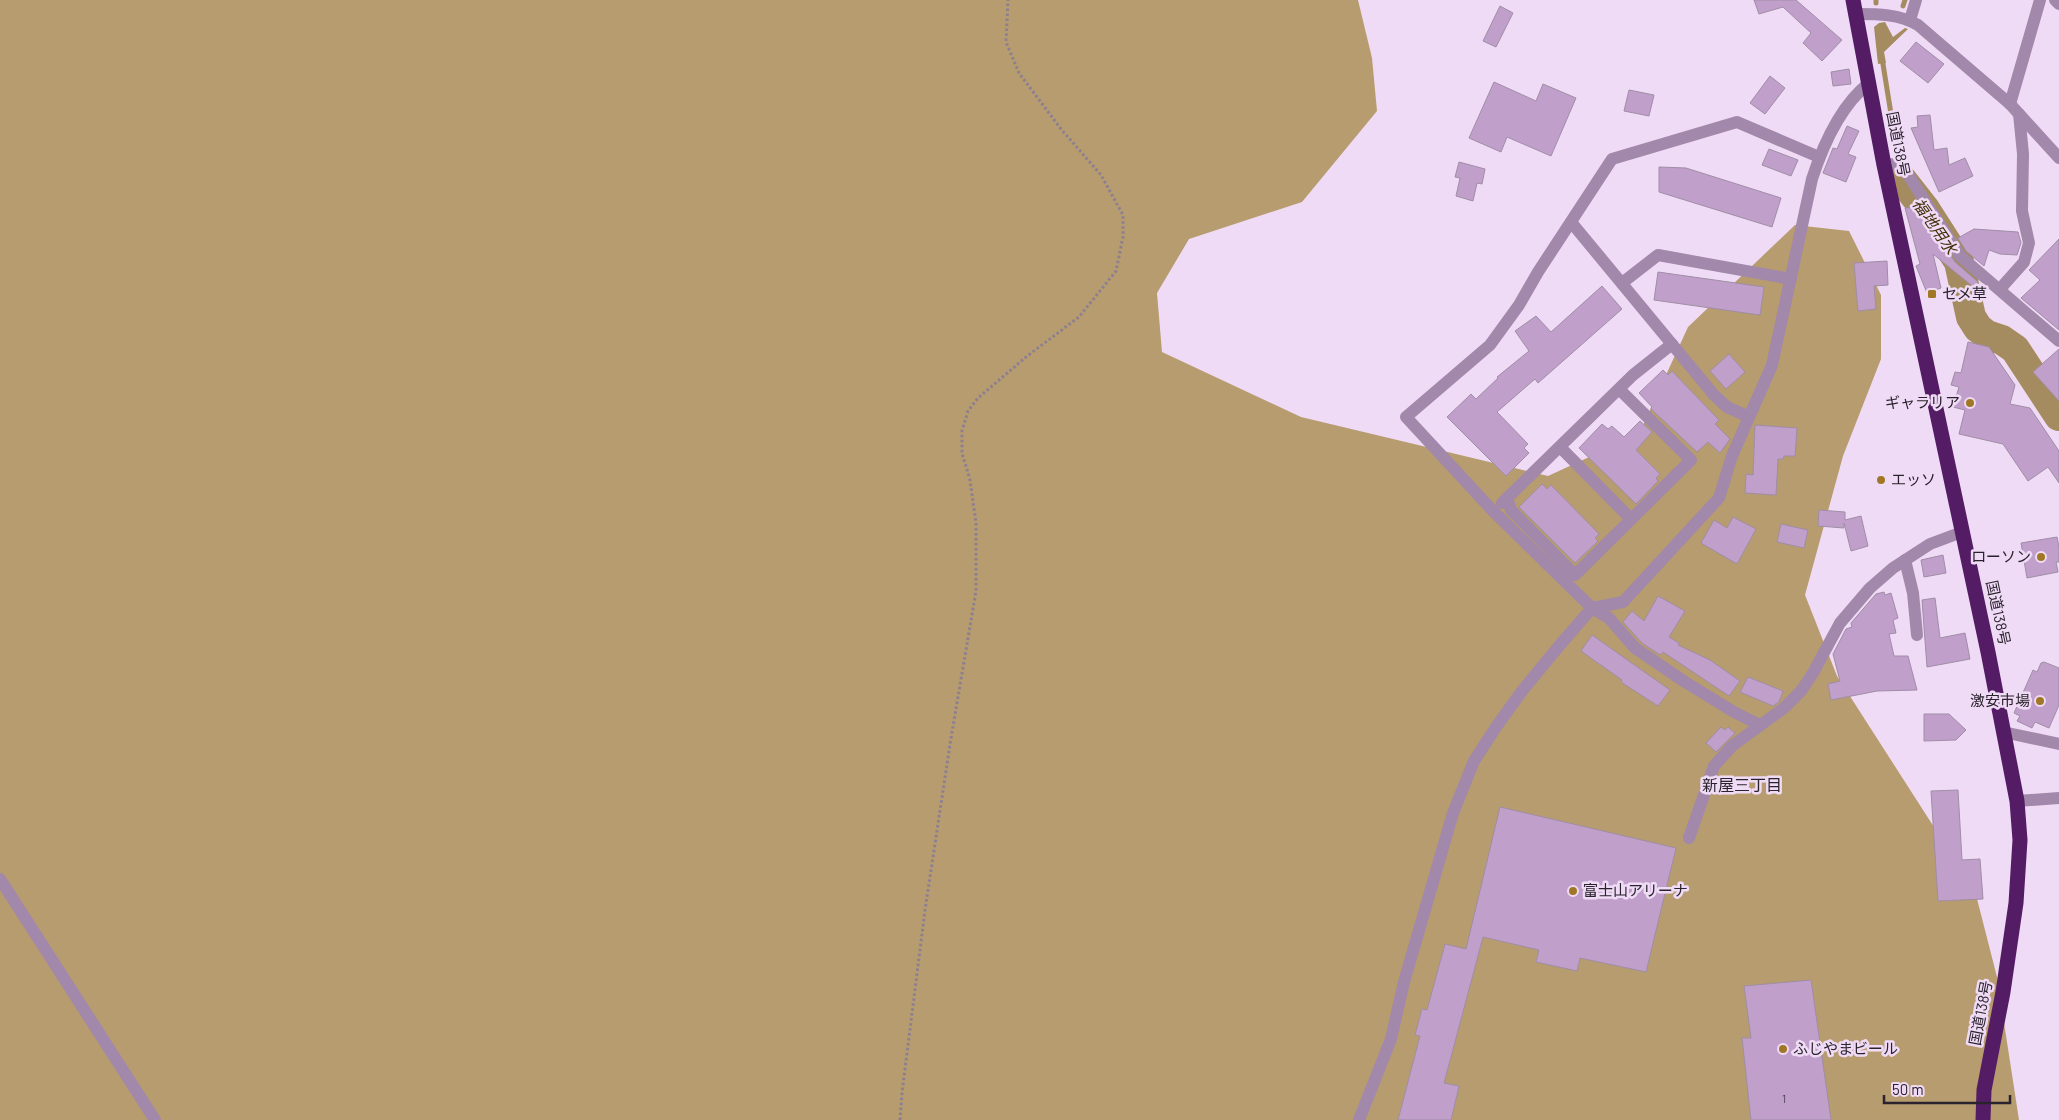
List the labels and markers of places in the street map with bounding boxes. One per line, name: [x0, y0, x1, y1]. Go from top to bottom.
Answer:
place label: セメ草: [1942, 284, 1987, 302]
marker: セメ草: [1926, 288, 1938, 300]
place label: ギャラリア: [1885, 393, 1960, 411]
marker: ギャラリア: [1964, 397, 1976, 409]
place label: エッソ: [1891, 470, 1936, 488]
marker: エッソ: [1875, 474, 1887, 486]
place label: ローソン: [1971, 547, 2031, 565]
marker: ローソン: [2035, 551, 2047, 563]
place label: 激安市場: [1970, 691, 2030, 709]
marker: 激安市場: [2034, 695, 2046, 707]
place label: 富士山アリーナ: [1583, 881, 1688, 899]
marker: 富士山アリーナ: [1567, 885, 1579, 897]
place label: ふじやまビール: [1793, 1039, 1898, 1057]
marker: ふじやまビール: [1777, 1043, 1789, 1055]

